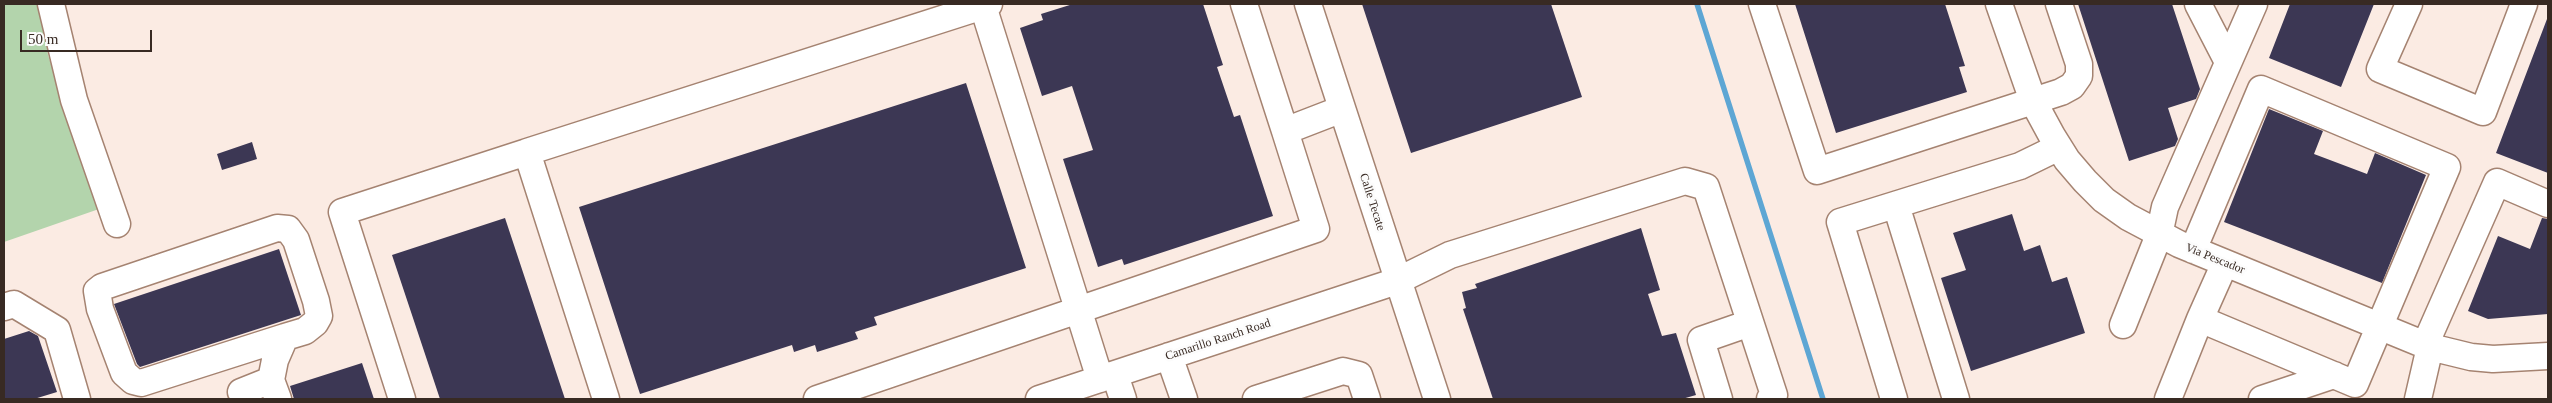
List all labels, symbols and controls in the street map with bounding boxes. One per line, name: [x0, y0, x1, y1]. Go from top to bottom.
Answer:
scale bar: [22, 20, 155, 52]
text: 50 m: [28, 31, 58, 47]
street label: Calle Tecate: [1356, 172, 1388, 232]
street label: Via Pescador: [2183, 241, 2247, 277]
street label: Camarillo Ranch Road: [1163, 316, 1273, 364]

